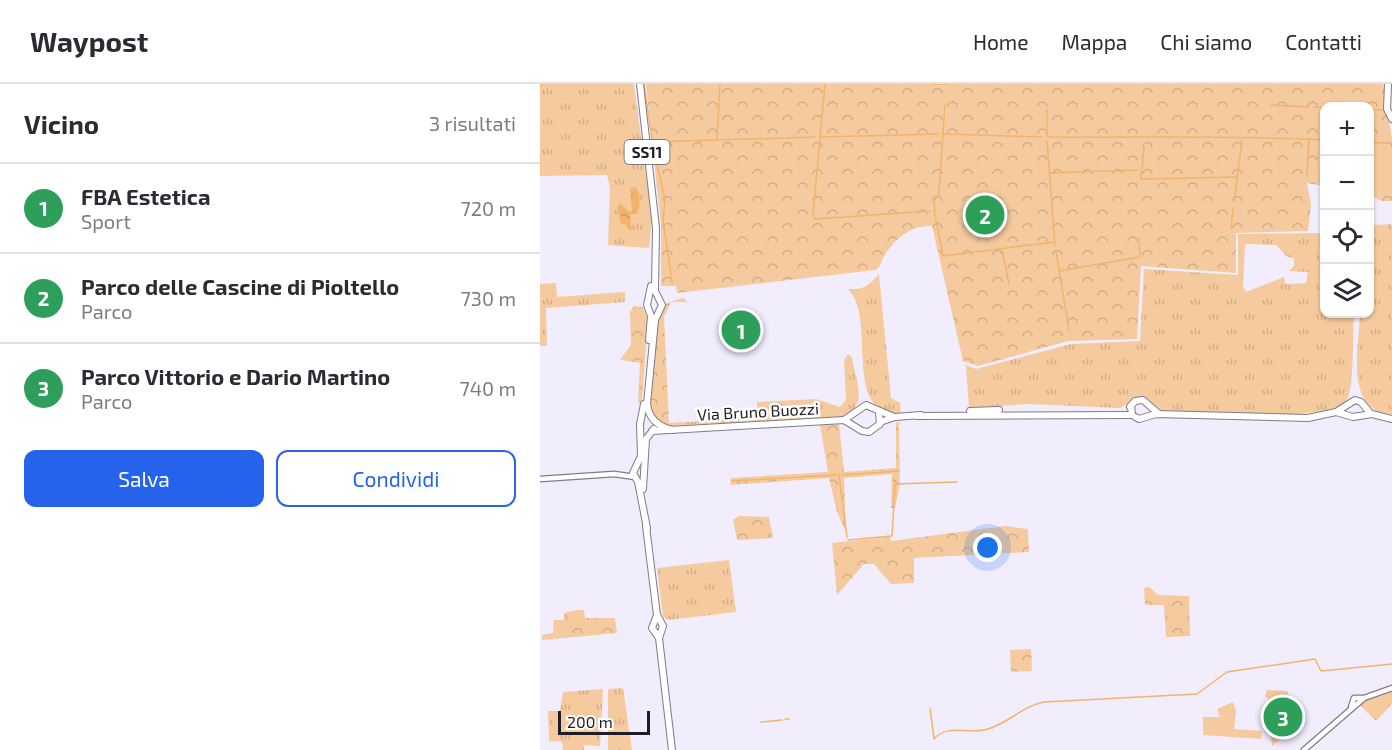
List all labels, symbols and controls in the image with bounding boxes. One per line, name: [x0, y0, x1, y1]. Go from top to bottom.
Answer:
text: Waypost: [30, 24, 148, 58]
text: Home: [973, 29, 1029, 54]
text: Mappa: [1062, 29, 1127, 54]
text: Chi siamo: [1160, 29, 1252, 54]
text: Contatti: [1285, 29, 1362, 54]
map controls: [1320, 102, 1374, 318]
button: +: [1320, 102, 1374, 156]
text: Vicino: [24, 108, 99, 139]
text: 3 risultati: [429, 111, 516, 135]
road number: SS11: [624, 140, 670, 164]
button: −: [1320, 156, 1374, 210]
text: FBA Estetica: [81, 183, 211, 209]
pin: 2: [966, 192, 1004, 238]
text: 1: [39, 196, 48, 220]
text: 720 m: [460, 196, 516, 220]
text: Sport: [81, 209, 131, 233]
button: locate: [1320, 210, 1374, 264]
button: layers: [1320, 264, 1374, 318]
text: Parco delle Cascine di Pioltello: [81, 273, 399, 299]
text: 2: [38, 286, 49, 310]
text: 730 m: [461, 286, 516, 310]
text: Parco: [81, 299, 132, 323]
pin: 1: [722, 308, 760, 352]
text: Parco Vittorio e Dario Martino: [81, 363, 390, 389]
text: 3: [38, 376, 49, 400]
text: 740 m: [459, 376, 516, 400]
text: Parco: [81, 389, 132, 413]
street label: Via Bruno Buozzi: [697, 398, 819, 424]
button: Salva: [24, 450, 264, 507]
button: Condividi: [276, 450, 516, 507]
your location: [973, 533, 1002, 562]
pin: 3: [1264, 694, 1302, 740]
scale bar: [558, 708, 650, 736]
text: 200 m: [567, 712, 613, 731]

